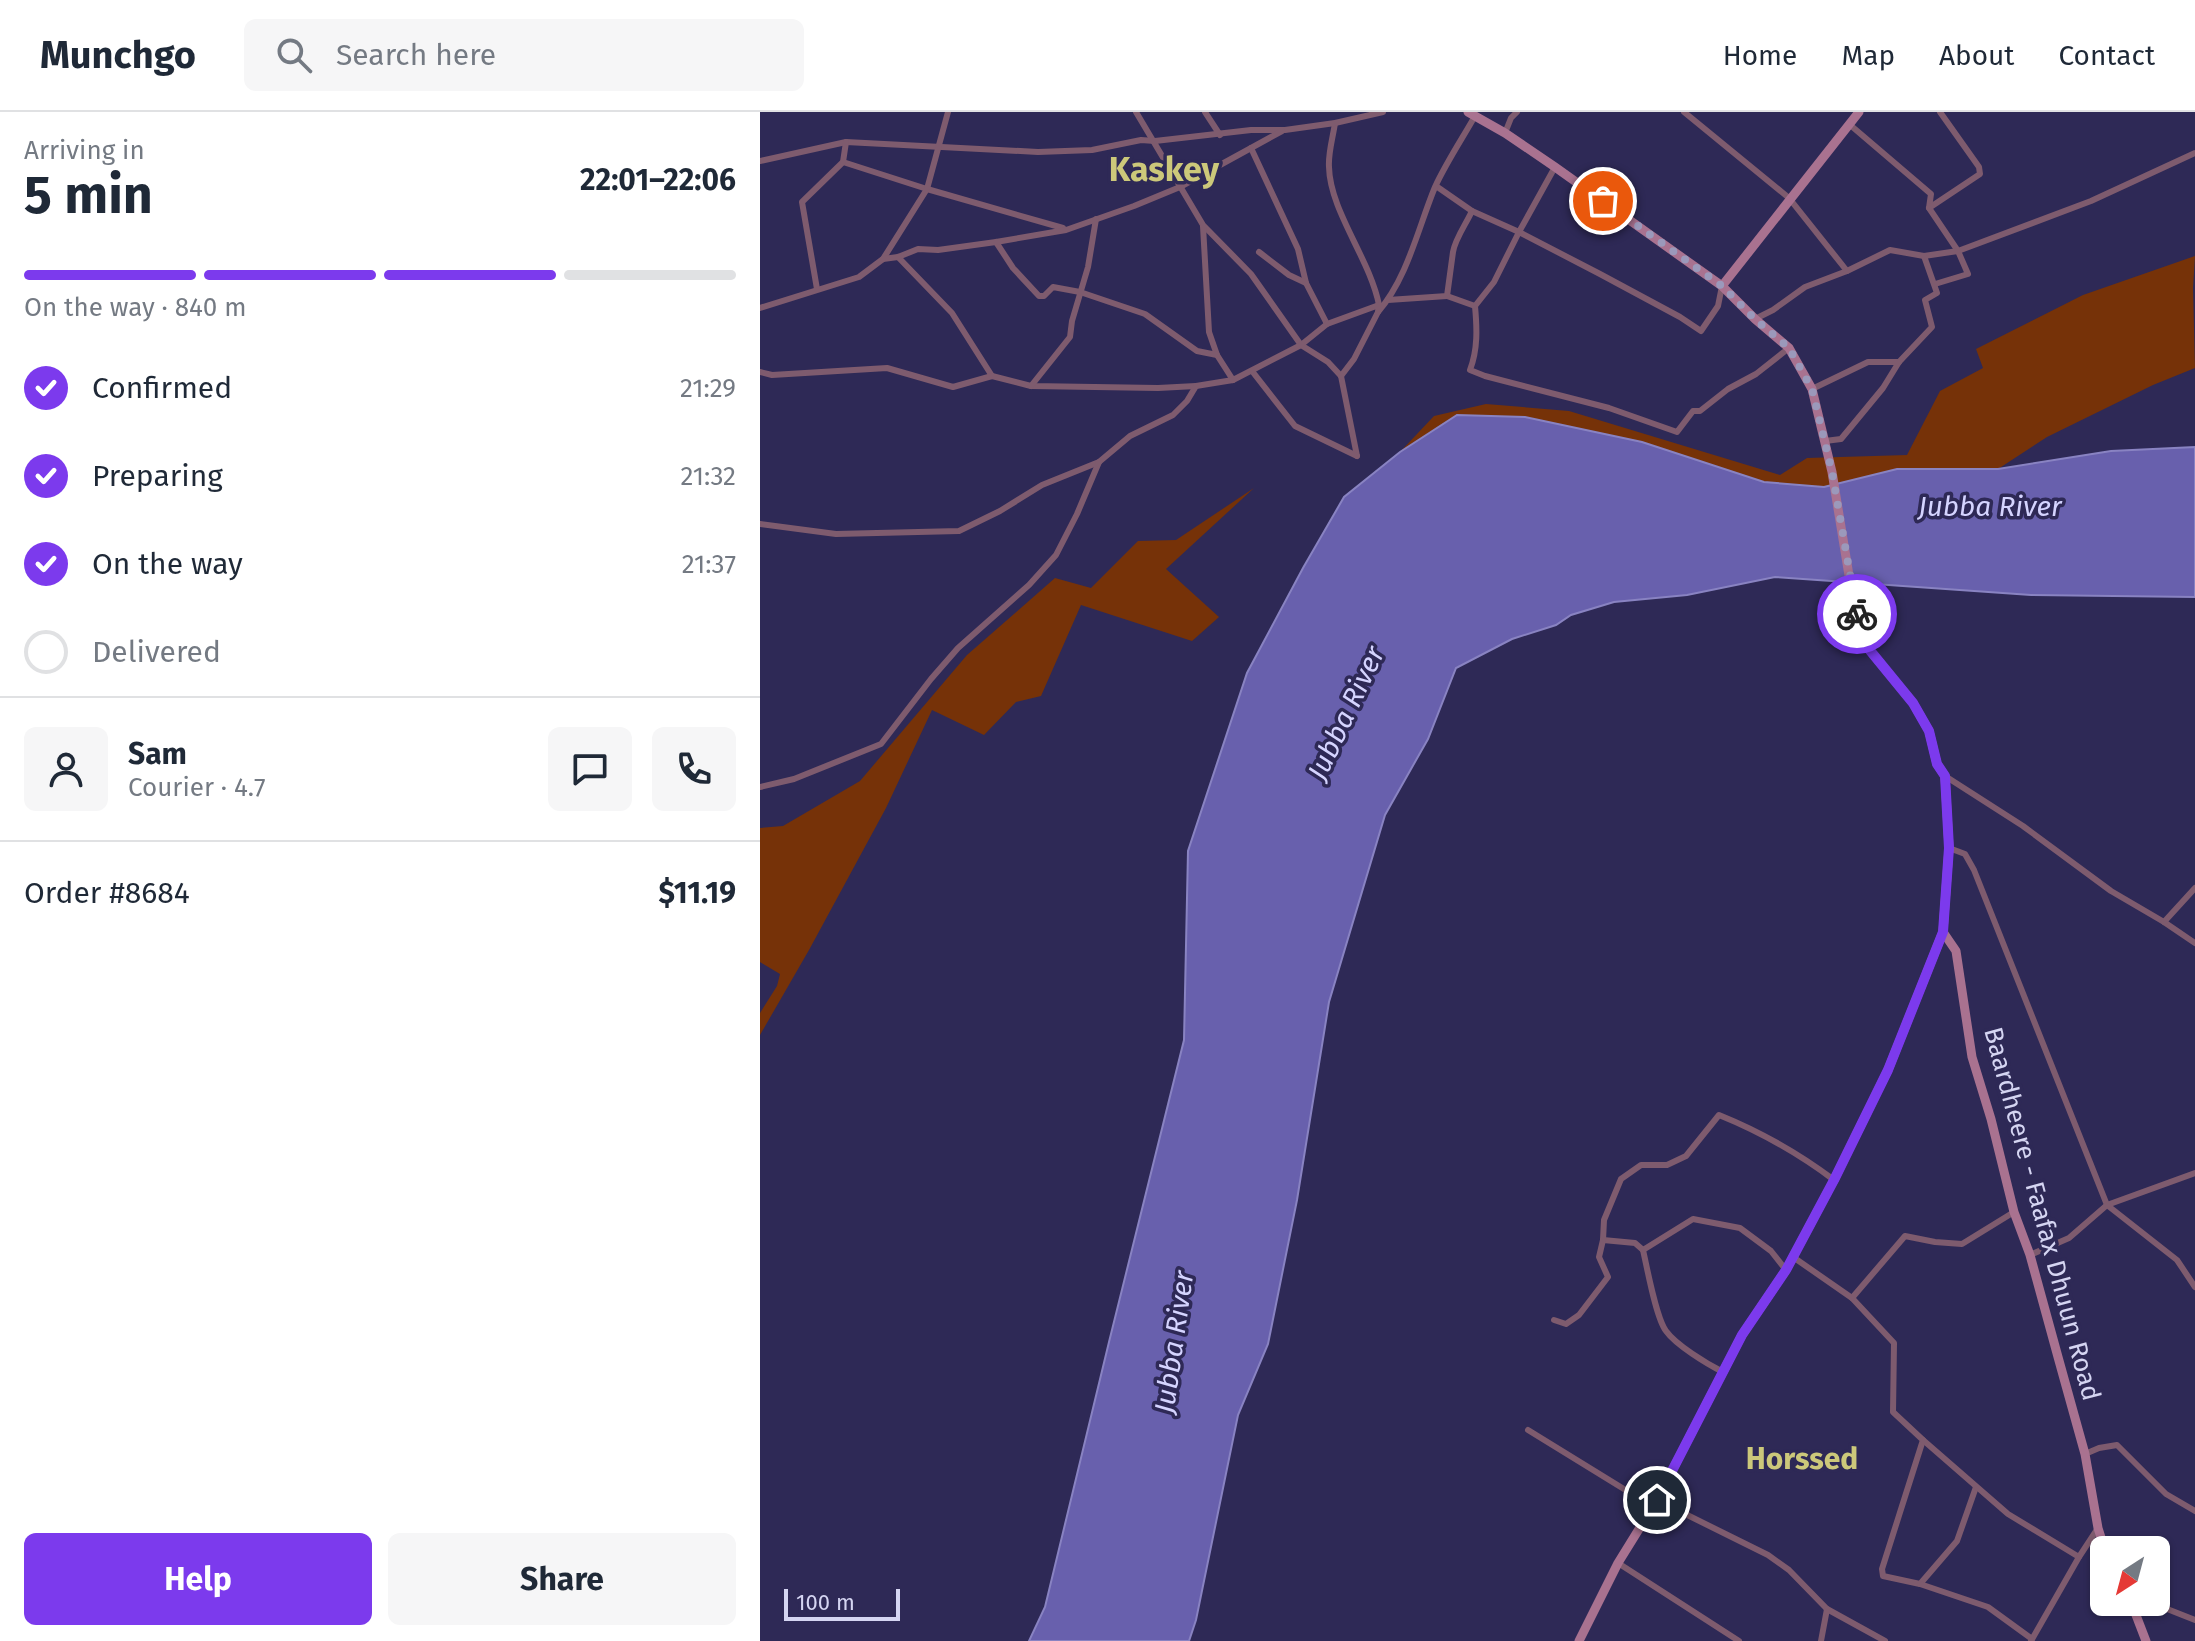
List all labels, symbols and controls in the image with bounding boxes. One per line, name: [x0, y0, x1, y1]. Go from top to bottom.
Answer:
search box: [244, 19, 804, 91]
text: Munchgo: [40, 32, 196, 78]
icon: search: [272, 33, 316, 77]
text: Search here: [336, 37, 496, 73]
text: Home: [1723, 39, 1797, 72]
text: Map: [1841, 39, 1895, 72]
text: About: [1939, 39, 2014, 72]
text: Contact: [2058, 39, 2155, 72]
text: Arriving in: [24, 135, 145, 166]
district label: Kaskey: [1109, 149, 1220, 190]
text: 22:01–22:06: [580, 162, 736, 198]
text: 5 min: [24, 164, 153, 227]
pin: [1569, 167, 1637, 235]
icon: bag: [1581, 179, 1625, 223]
text: On the way · 840 m: [24, 292, 247, 323]
icon: check: [24, 366, 68, 410]
text: Confirmed: [92, 370, 232, 406]
text: 21:29: [680, 373, 736, 404]
icon: check: [24, 454, 68, 498]
text: Preparing: [92, 458, 223, 494]
text: 21:32: [680, 461, 736, 492]
water label: Jubba River: [1916, 490, 2063, 523]
icon: check: [24, 542, 68, 586]
text: On the way: [92, 546, 243, 582]
text: 21:37: [682, 549, 736, 580]
courier: [1817, 574, 1897, 654]
icon: bike: [1835, 592, 1879, 636]
text: Delivered: [92, 634, 221, 670]
water label: Jubba River: [1300, 640, 1392, 787]
button: person: [24, 727, 108, 811]
button: chat: [548, 727, 632, 811]
button: phone: [652, 727, 736, 811]
text: Sam: [128, 736, 187, 772]
text: Courier · 4.7: [128, 772, 266, 803]
text: Order #8684: [24, 875, 190, 911]
text: $11.19: [658, 875, 736, 911]
street label: Baardheere - Faafax Dhuun Road: [1977, 1024, 2107, 1404]
water label: Jubba River: [1147, 1267, 1200, 1417]
district label: Horssed: [1746, 1441, 1858, 1477]
pin: [1623, 1466, 1691, 1534]
icon: home: [1635, 1478, 1679, 1522]
button: Help: [24, 1533, 372, 1625]
button: Share: [388, 1533, 736, 1625]
north arrow: [2090, 1536, 2170, 1616]
map controls: [2090, 1536, 2170, 1616]
scale bar: [784, 1585, 900, 1621]
text: 100 m: [796, 1589, 855, 1616]

